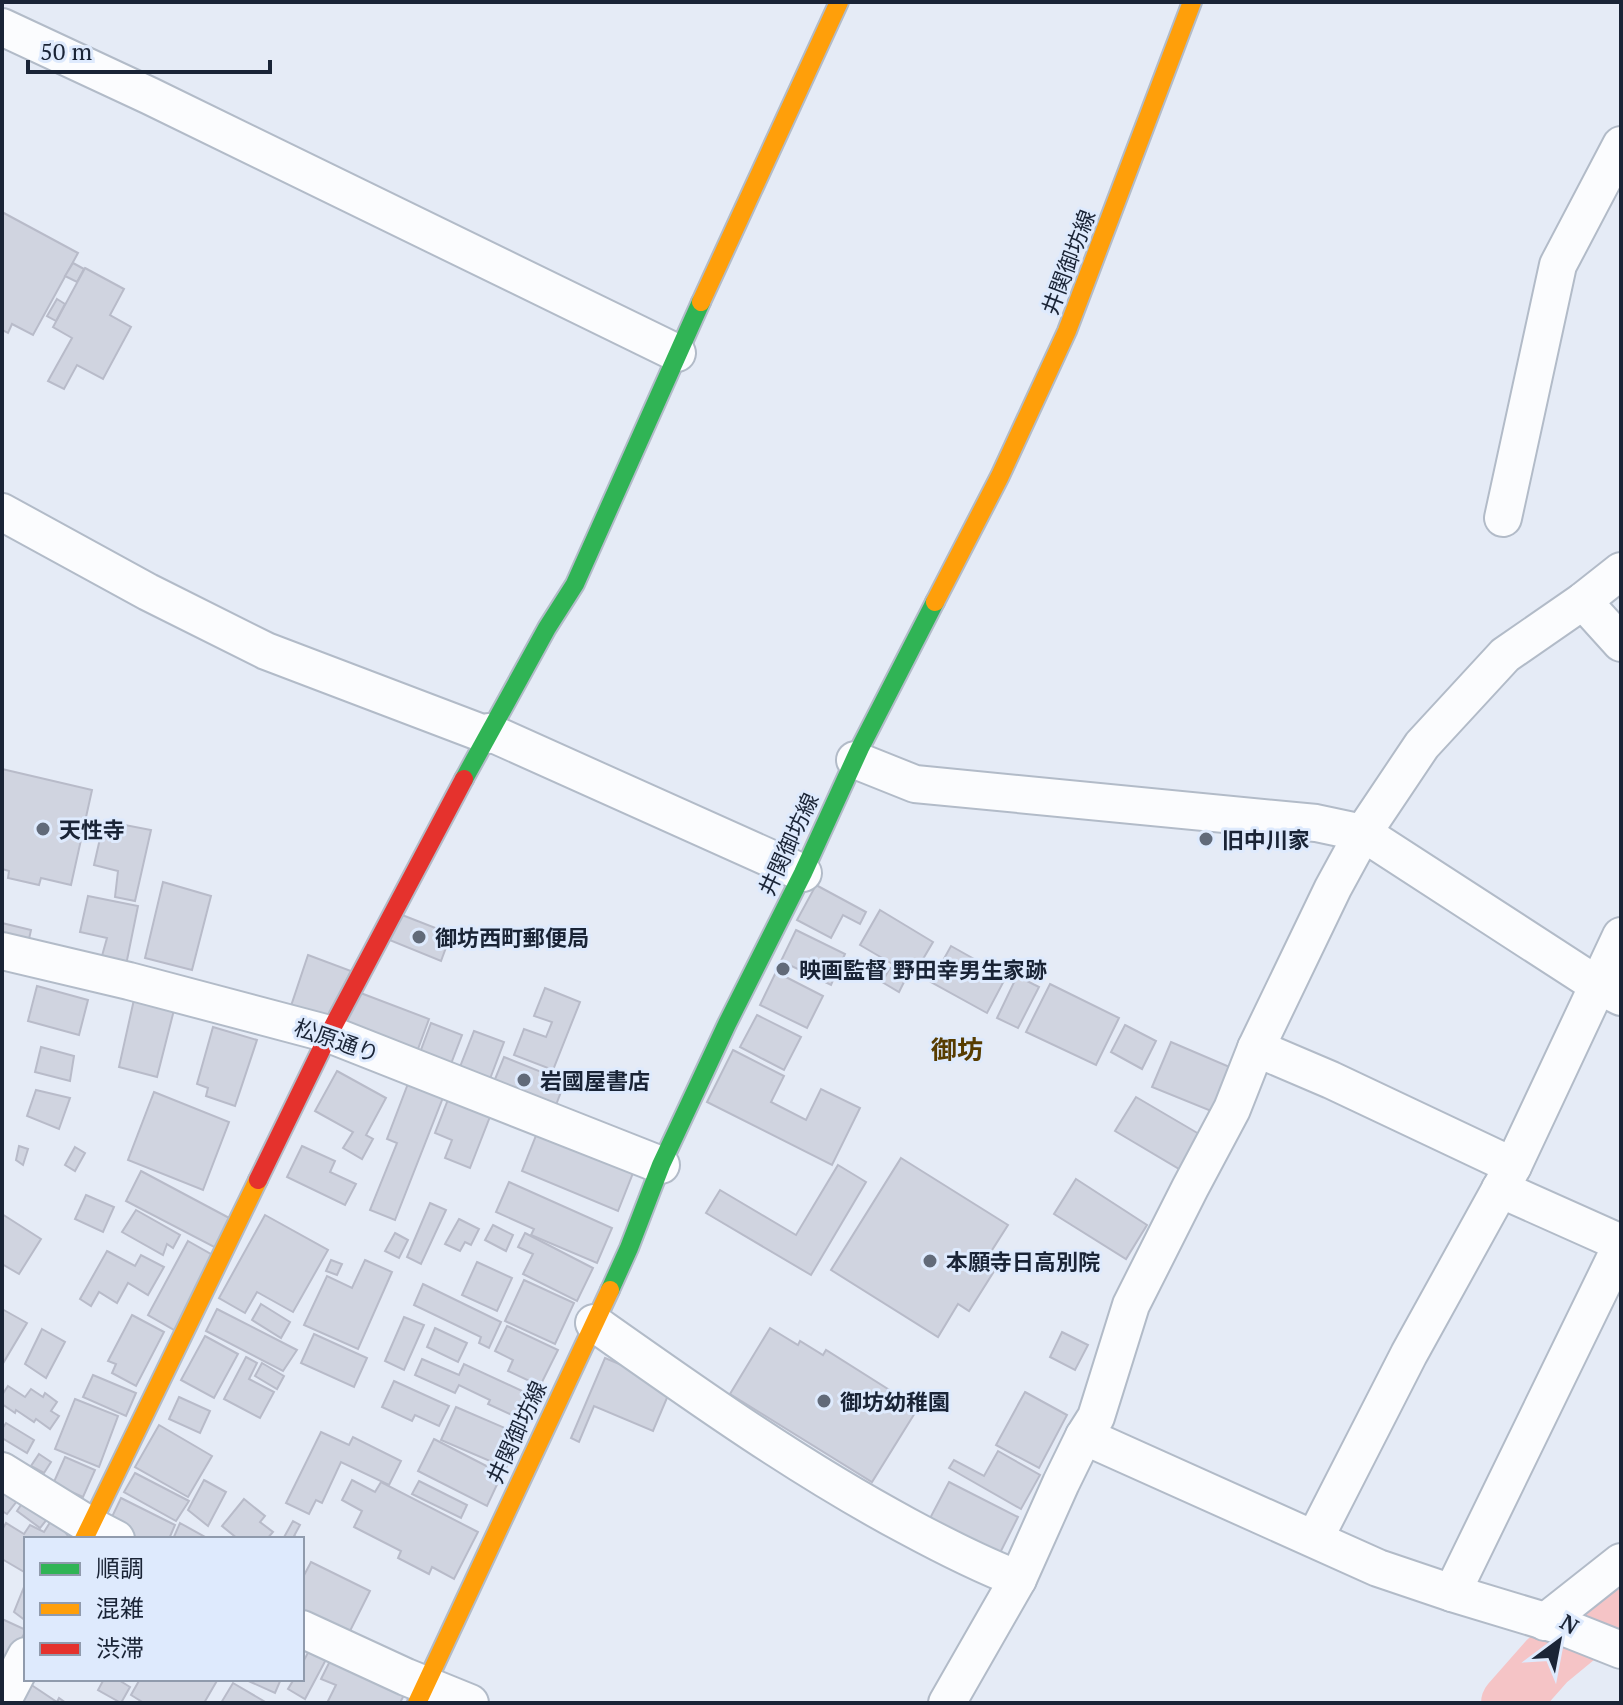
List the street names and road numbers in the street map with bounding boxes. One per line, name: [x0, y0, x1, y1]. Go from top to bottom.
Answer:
street label: 井関御坊線: [1035, 205, 1101, 319]
street label: 井関御坊線: [752, 788, 824, 900]
street label: 松原通り: [291, 1012, 383, 1068]
street label: 井関御坊線: [480, 1376, 552, 1488]

